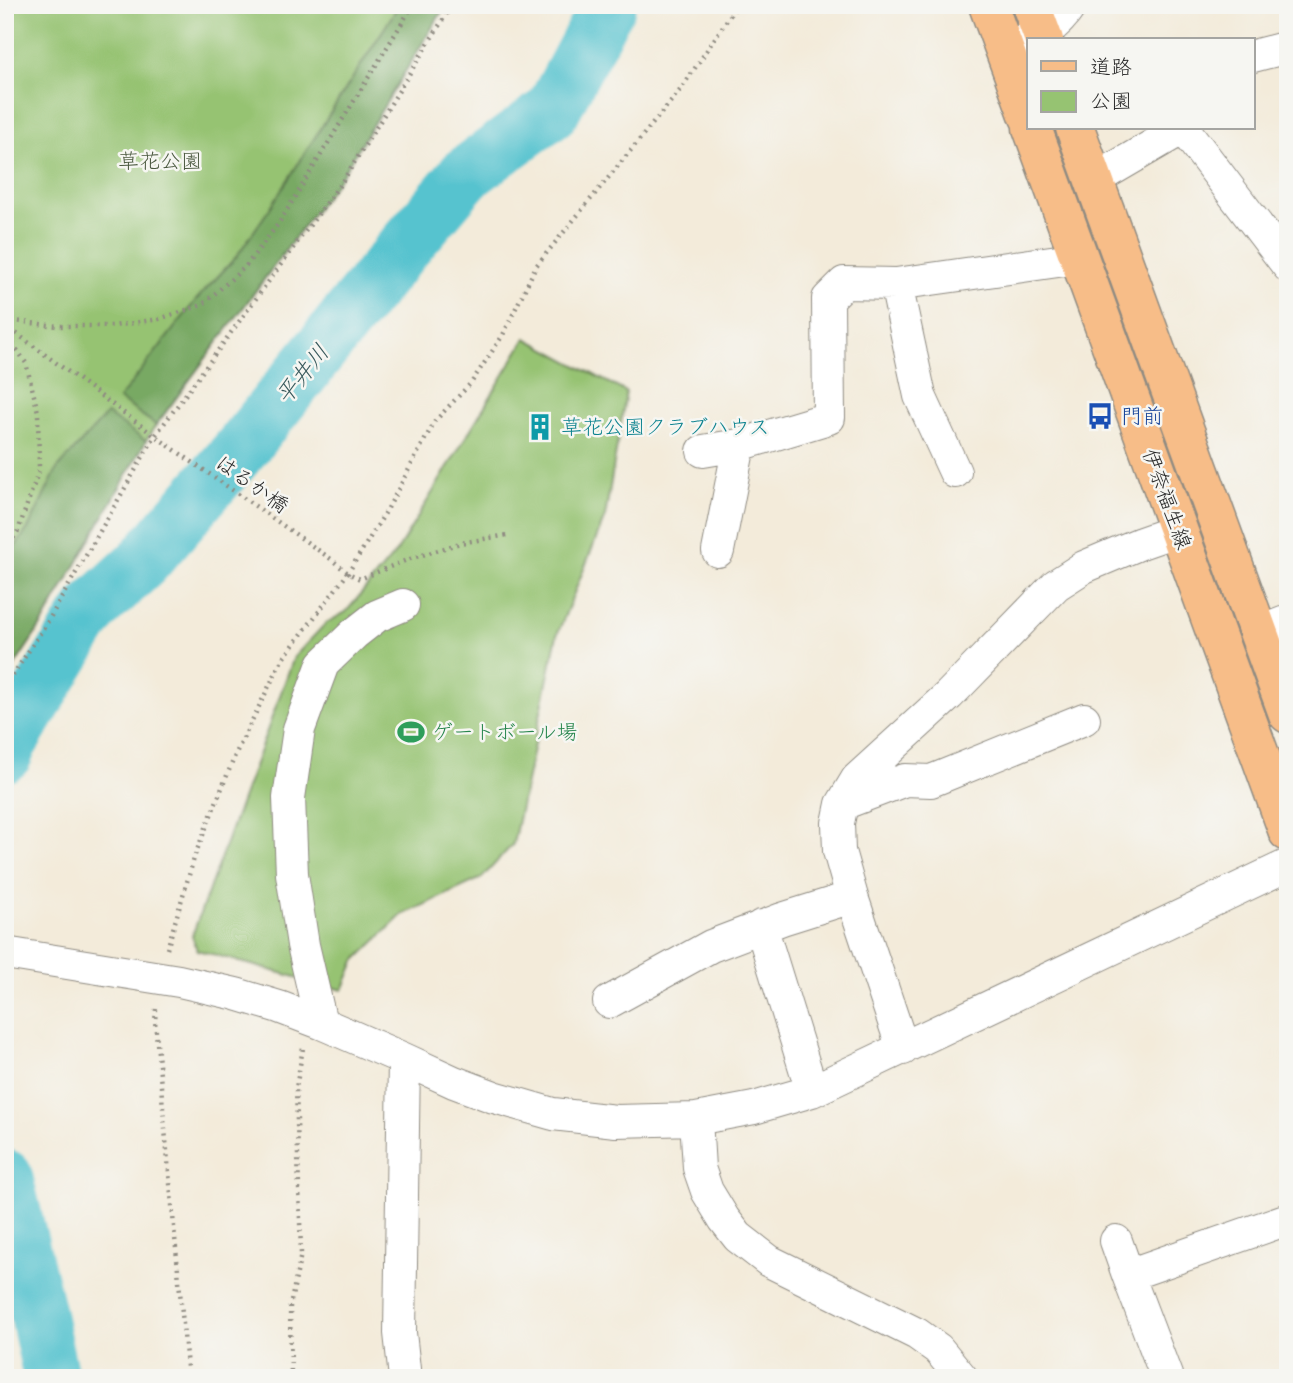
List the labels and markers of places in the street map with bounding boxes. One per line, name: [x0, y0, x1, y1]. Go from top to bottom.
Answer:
place label: 門前: [1121, 398, 1163, 430]
bus stop icon: 門前: [1085, 401, 1115, 431]
place label: 草花公園クラブハウス: [561, 409, 770, 441]
building icon: 草花公園クラブハウス: [525, 412, 555, 442]
place label: ゲートボール場: [432, 714, 578, 746]
sports icon: ゲートボール場: [396, 717, 426, 747]

